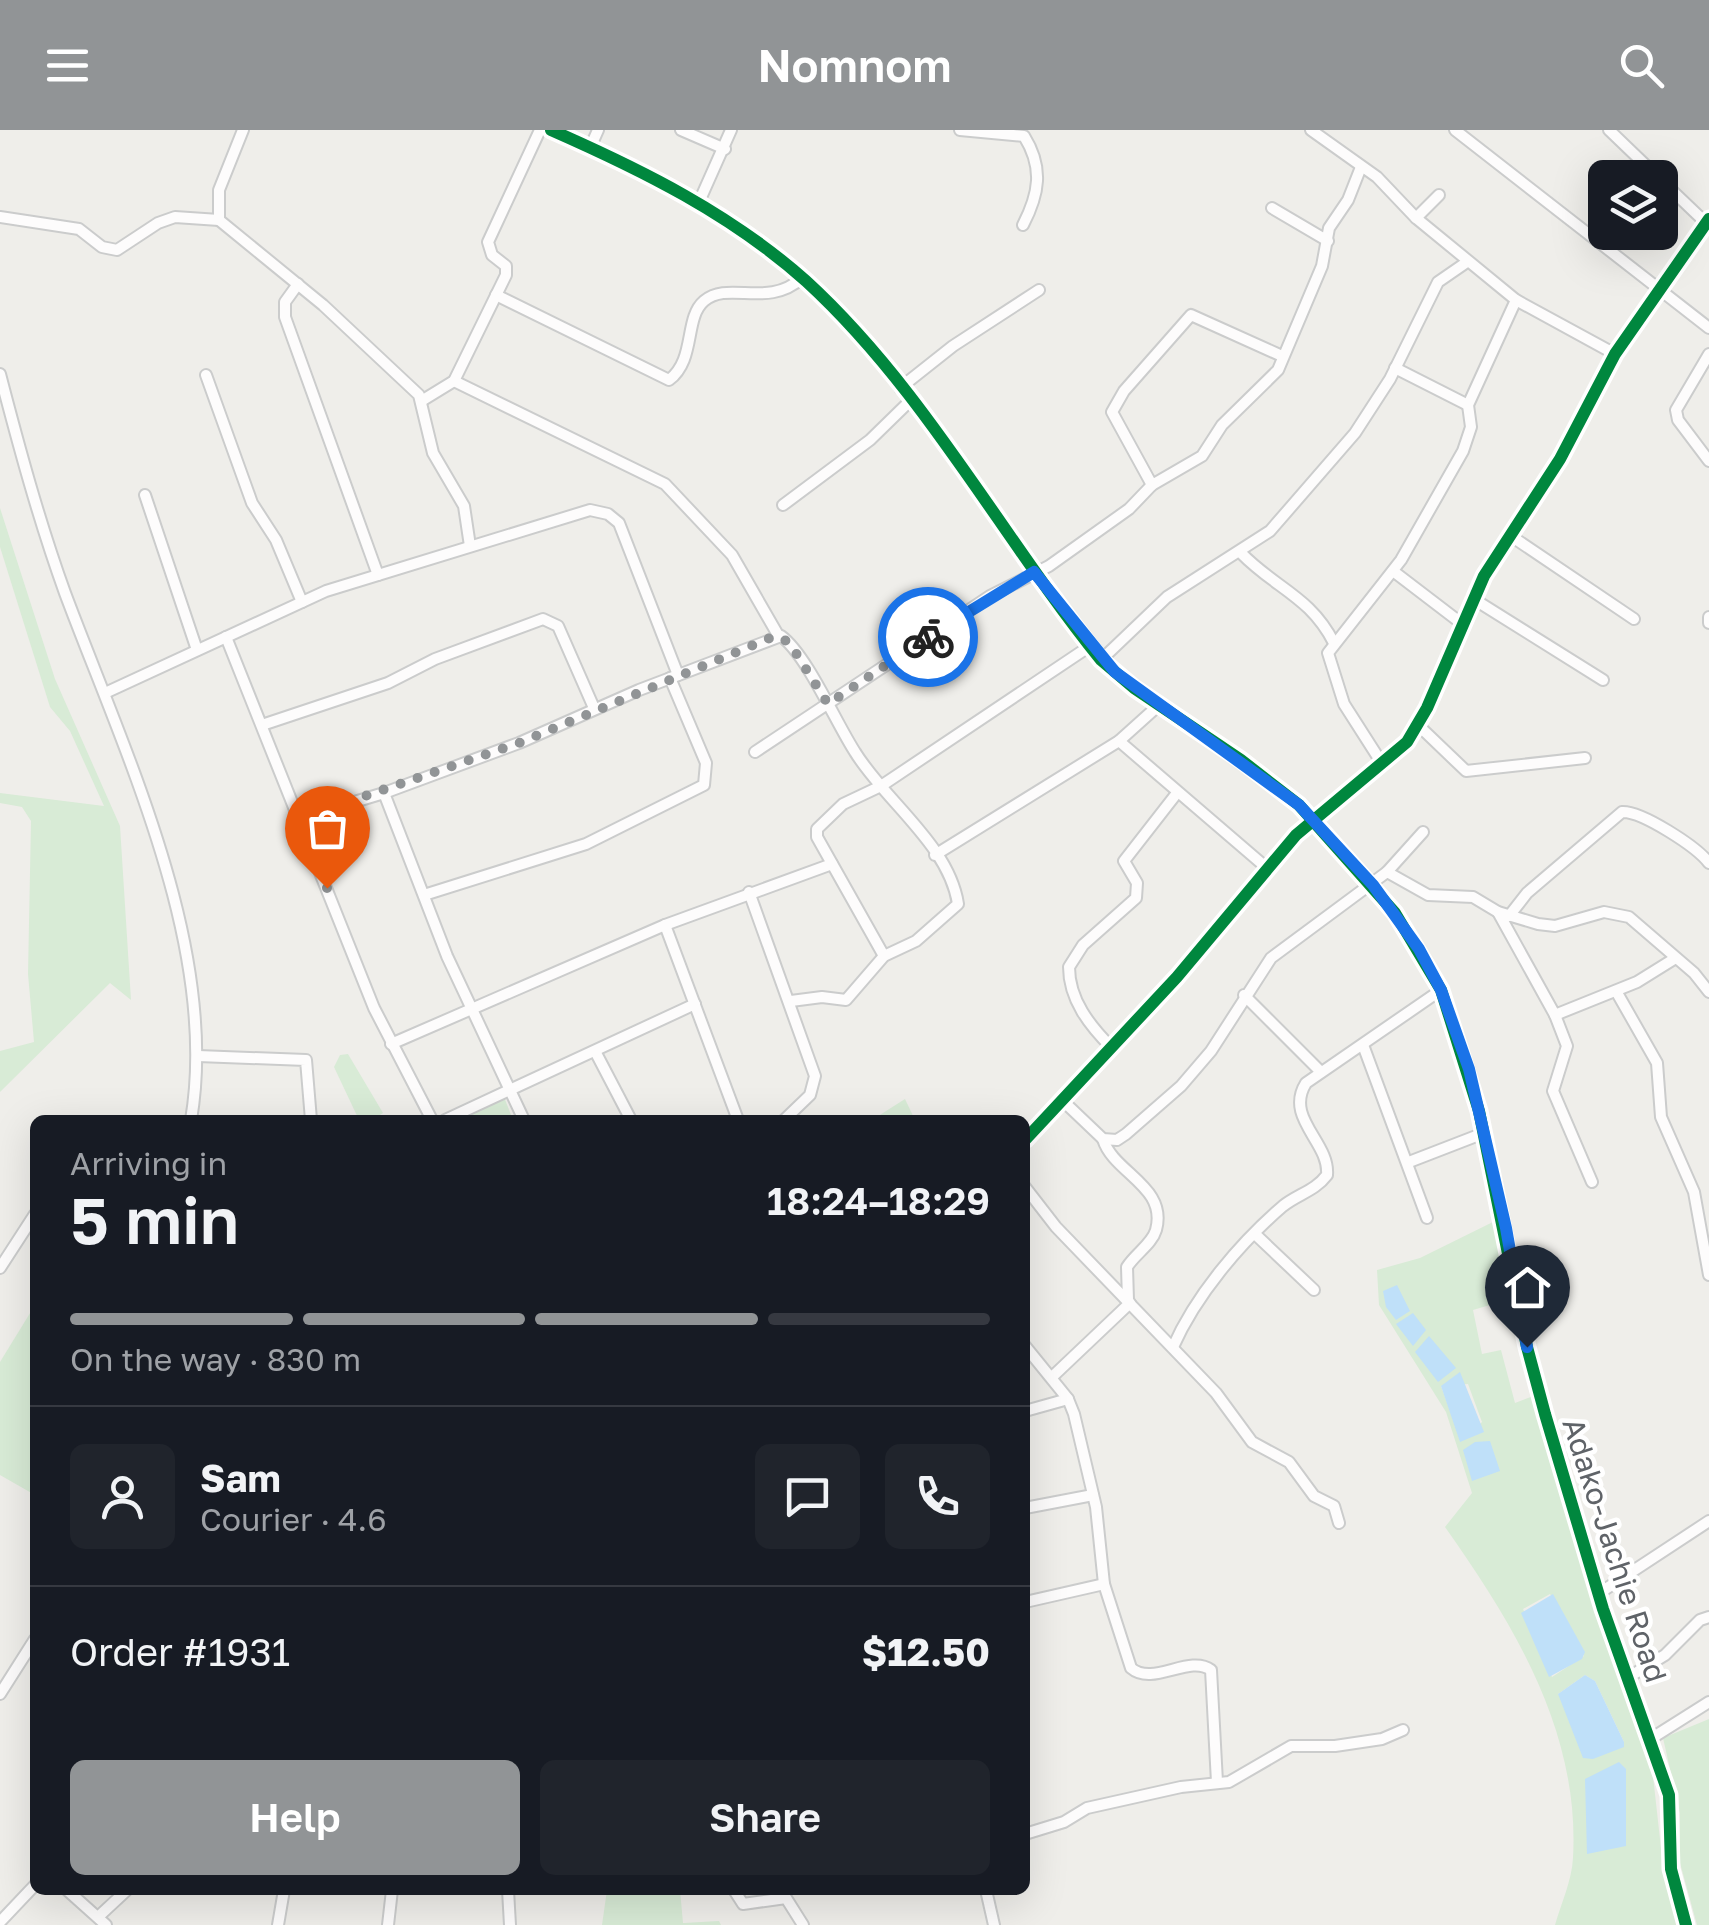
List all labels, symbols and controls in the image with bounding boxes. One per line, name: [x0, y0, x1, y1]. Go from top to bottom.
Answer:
icon: menu: [40, 38, 95, 93]
text: Nomnom: [757, 38, 952, 92]
icon: search: [1614, 38, 1669, 93]
map controls: [1588, 160, 1678, 250]
button: layers: [1588, 160, 1678, 250]
courier: [878, 587, 978, 687]
icon: bike: [901, 610, 956, 665]
pin: [285, 786, 370, 889]
icon: bag: [300, 801, 355, 856]
text: Arriving in: [70, 1144, 227, 1182]
text: 18:24–18:29: [767, 1178, 990, 1223]
text: 5 min: [70, 1180, 239, 1258]
pin: [1485, 1245, 1570, 1348]
icon: home: [1500, 1260, 1555, 1315]
text: On the way · 830 m: [70, 1340, 361, 1378]
street label: Adako-Jachie Road: [1555, 1413, 1675, 1687]
button: person: [70, 1444, 175, 1549]
button: chat: [755, 1444, 860, 1549]
button: phone: [885, 1444, 990, 1549]
text: Sam: [200, 1455, 281, 1500]
text: Courier · 4.6: [200, 1500, 387, 1538]
text: Order #1931: [70, 1629, 290, 1674]
text: $12.50: [862, 1629, 990, 1674]
button: Help: [70, 1760, 520, 1875]
button: Share: [540, 1760, 990, 1875]

